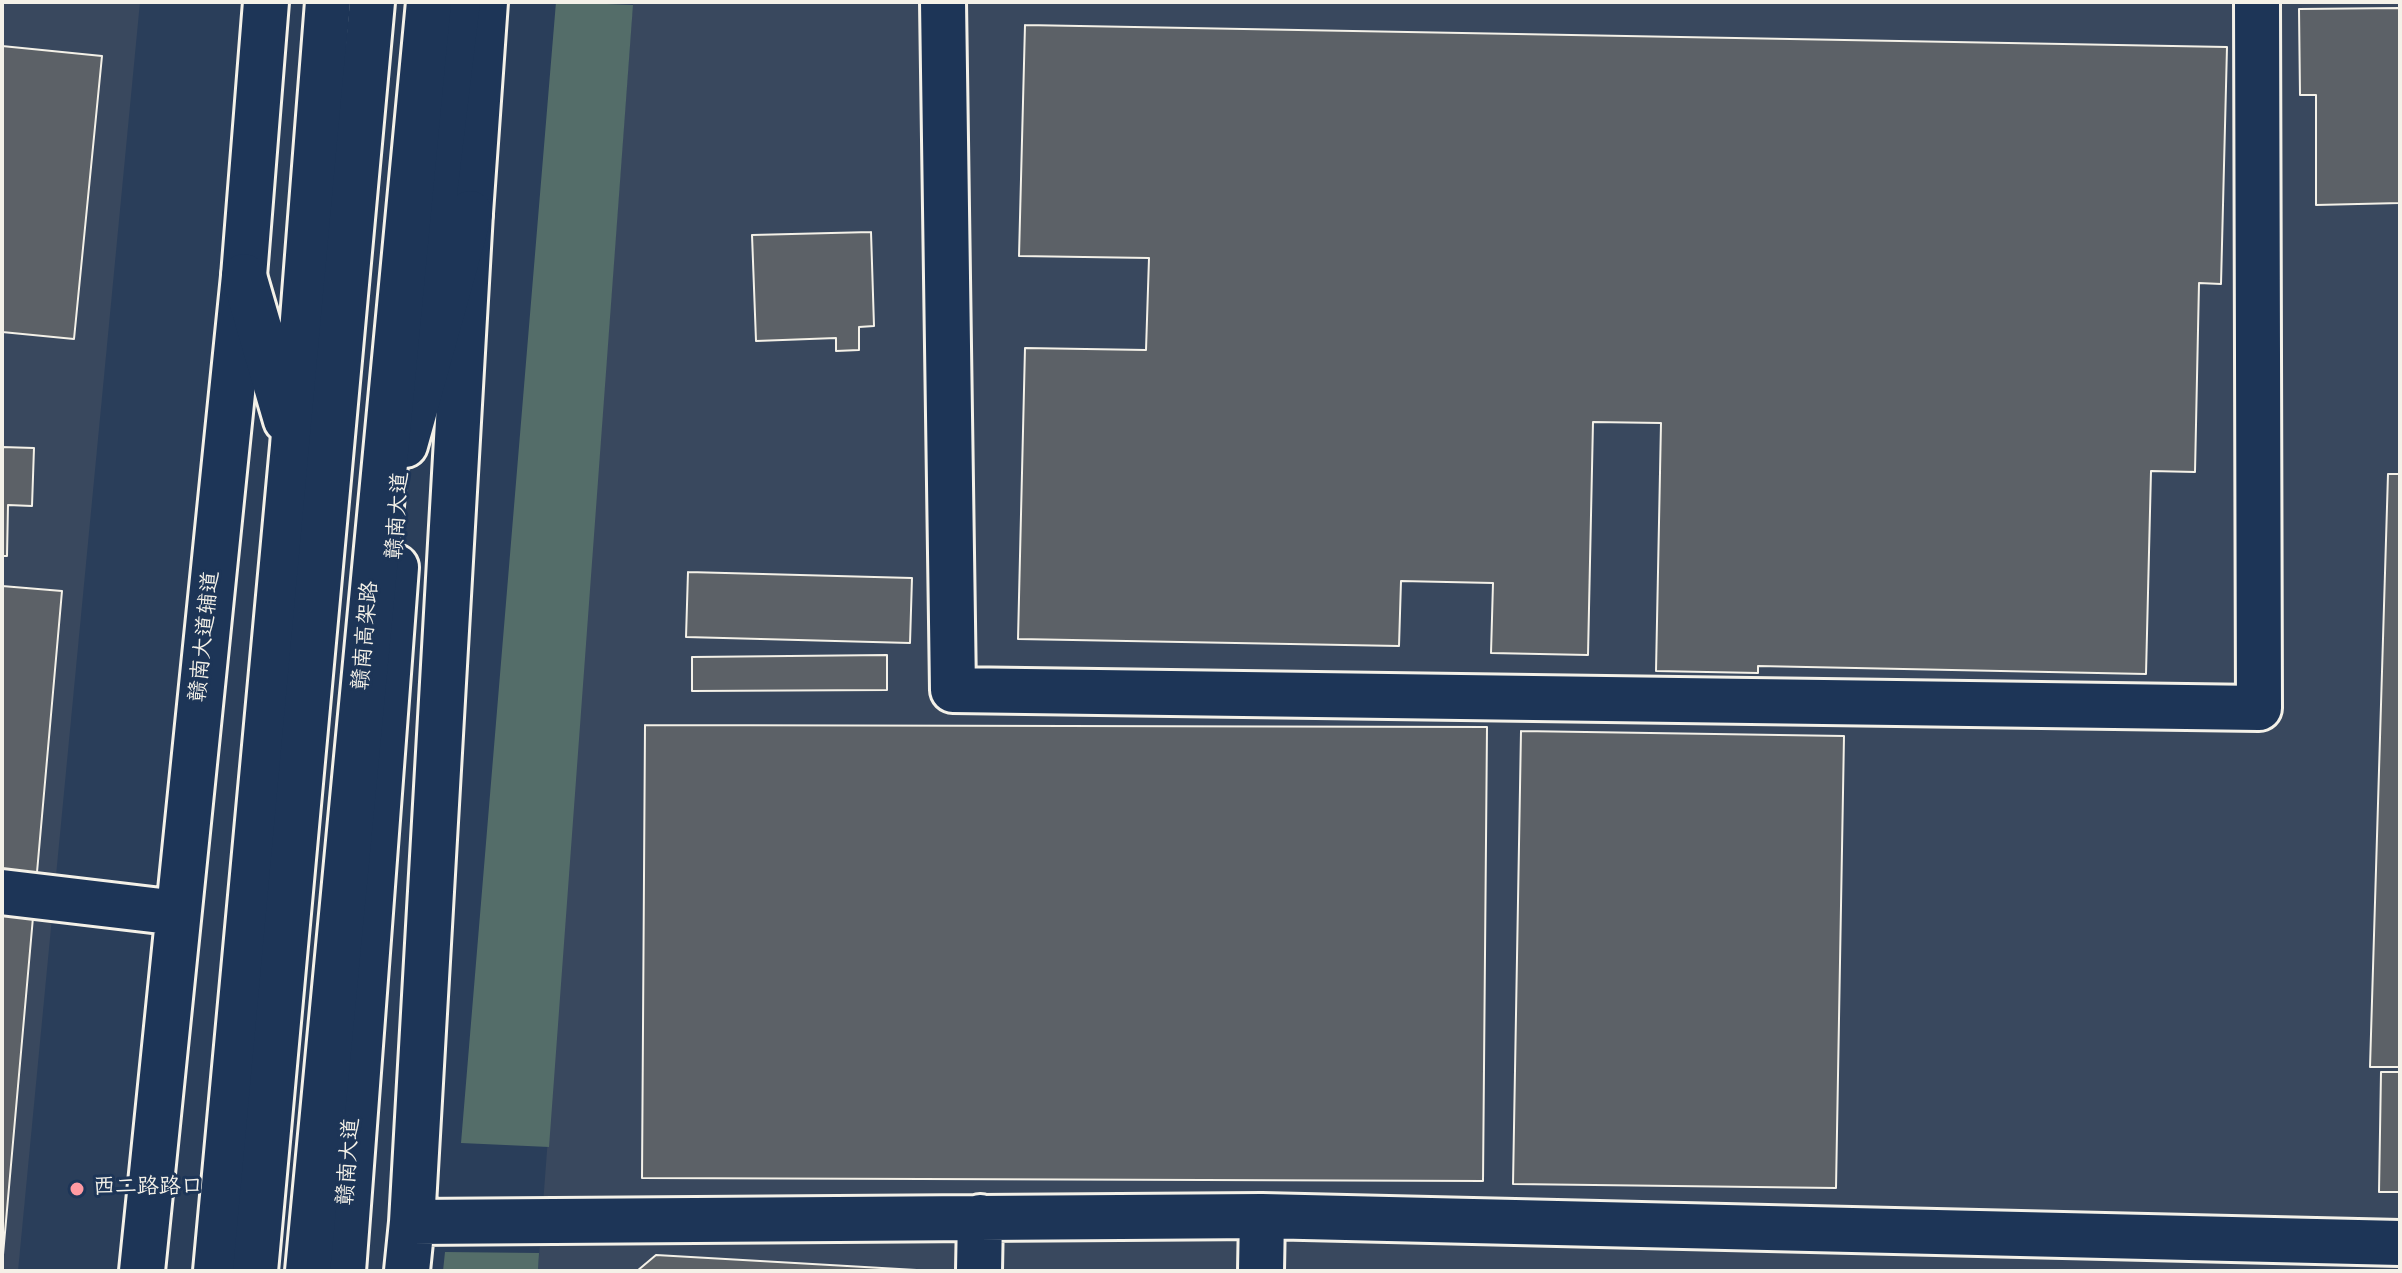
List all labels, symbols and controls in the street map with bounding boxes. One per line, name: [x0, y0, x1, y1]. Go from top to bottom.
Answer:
street label: 赣南大道: [384, 471, 416, 561]
street label: 赣南大道辅道: [187, 570, 227, 704]
street label: 赣南高架路: [350, 580, 386, 692]
street label: 赣南大道: [335, 1117, 367, 1207]
place label: 西二路路口: [93, 1176, 203, 1202]
marker: 西二路路口: [68, 1180, 86, 1198]

